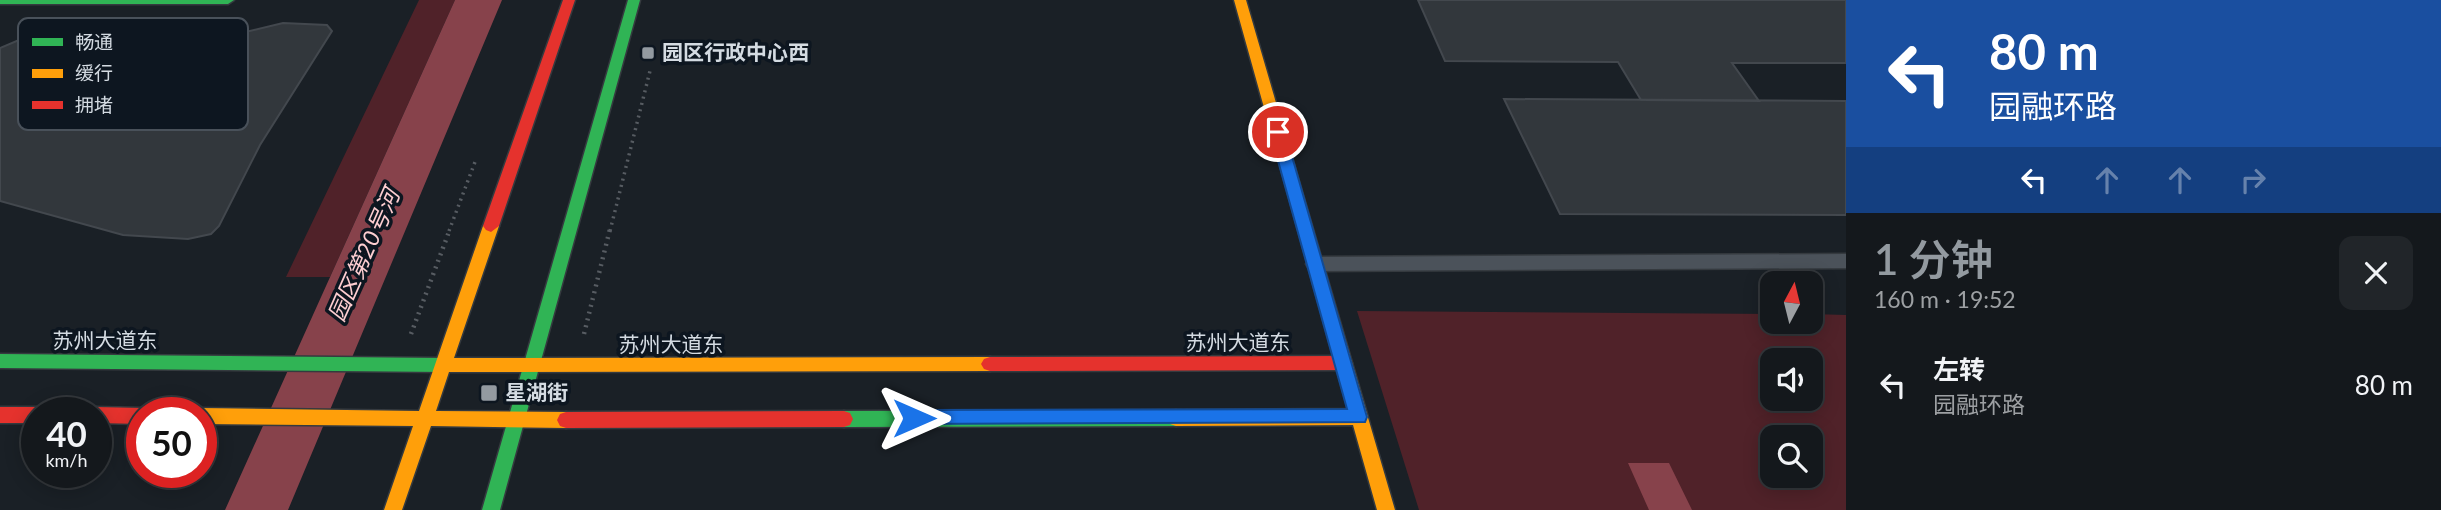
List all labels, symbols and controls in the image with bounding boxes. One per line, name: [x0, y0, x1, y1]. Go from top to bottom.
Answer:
legend: [18, 18, 248, 130]
text: 80 m: [1989, 22, 2099, 80]
icon: left: [1874, 28, 1965, 119]
text: 畅通: [75, 30, 113, 53]
place label: 园区行政中心西: [662, 39, 809, 64]
marker: 园区行政中心西: [640, 45, 656, 61]
text: 缓行: [75, 61, 113, 84]
text: 园融环路: [1989, 86, 2117, 125]
text: 拥堵: [75, 93, 113, 116]
pin: [1248, 102, 1308, 162]
icon: arrive: [1259, 113, 1297, 151]
icon: left: [2015, 161, 2053, 199]
icon: ahead: [2088, 161, 2126, 199]
icon: ahead: [2161, 161, 2199, 199]
icon: right: [2234, 161, 2272, 199]
water label: 园区第20号河: [321, 181, 406, 325]
text: 1 分钟: [1874, 234, 1993, 284]
button: close: [2339, 236, 2413, 310]
north arrow: [1760, 271, 1824, 334]
map controls: [1760, 271, 1823, 488]
text: 160 m · 19:52: [1874, 285, 2016, 313]
street label: 苏州大道东: [53, 327, 158, 352]
street label: 苏州大道东: [1186, 329, 1291, 354]
street label: 苏州大道东: [619, 331, 724, 356]
button: sound: [1760, 348, 1823, 411]
text: 左转: [1933, 353, 1985, 385]
icon: left: [1874, 366, 1912, 404]
text: 80 m: [2355, 369, 2413, 401]
place label: 星湖街: [505, 379, 568, 404]
position arrow: [877, 381, 951, 455]
marker: 星湖街: [479, 383, 499, 403]
text: 园融环路: [1933, 390, 2025, 418]
speed limit sign: 50: [126, 397, 217, 488]
text: 40: [46, 412, 87, 454]
button: search: [1760, 425, 1823, 488]
text: km/h: [45, 449, 88, 471]

